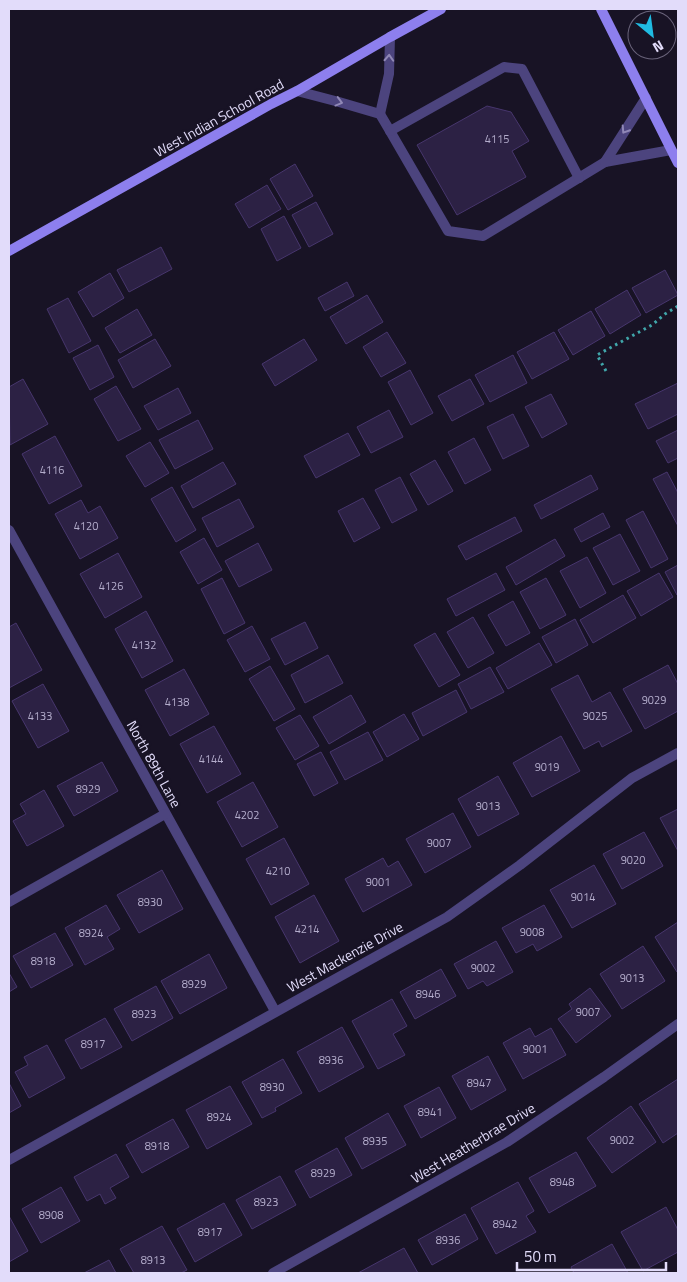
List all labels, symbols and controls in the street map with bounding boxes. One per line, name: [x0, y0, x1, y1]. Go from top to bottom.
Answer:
north arrow: [627, 10, 677, 60]
text: N: [649, 35, 668, 58]
one-way arrow: [384, 54, 395, 62]
street label: West Indian School Road: [150, 73, 287, 162]
one-way arrow: [334, 96, 342, 106]
one-way arrow: [622, 124, 631, 133]
house number: 4115: [485, 131, 509, 147]
house number: 4116: [40, 462, 64, 478]
house number: 4120: [74, 518, 98, 534]
house number: 4126: [99, 578, 123, 594]
house number: 4132: [132, 637, 156, 653]
house number: 9029: [642, 692, 666, 708]
house number: 4138: [165, 694, 189, 710]
house number: 4133: [28, 708, 52, 724]
house number: 9025: [583, 708, 607, 724]
street label: North 89th Lane: [122, 716, 187, 811]
house number: 4144: [199, 751, 223, 767]
house number: 9019: [535, 759, 559, 775]
house number: 8929: [76, 781, 100, 797]
house number: 9013: [476, 798, 500, 814]
house number: 4202: [235, 807, 259, 823]
house number: 9007: [427, 835, 451, 851]
house number: 9020: [621, 852, 645, 868]
house number: 4210: [266, 863, 290, 879]
house number: 9001: [366, 874, 390, 890]
house number: 9014: [571, 889, 595, 905]
house number: 8930: [138, 894, 162, 910]
street label: West Mackenzie Drive: [283, 916, 407, 997]
house number: 4214: [295, 921, 319, 937]
house number: 9008: [520, 924, 544, 940]
house number: 8924: [79, 925, 103, 941]
house number: 8918: [31, 953, 55, 969]
house number: 9002: [471, 960, 495, 976]
house number: 9013: [620, 970, 644, 986]
house number: 8929: [182, 976, 206, 992]
house number: 8946: [416, 986, 440, 1002]
house number: 9007: [576, 1004, 600, 1020]
house number: 8923: [132, 1006, 156, 1022]
house number: 8917: [81, 1036, 105, 1052]
house number: 9001: [523, 1041, 547, 1057]
house number: 8936: [319, 1052, 343, 1068]
house number: 8947: [467, 1075, 491, 1091]
house number: 8930: [260, 1079, 284, 1095]
street label: West Heatherbrae Drive: [407, 1097, 539, 1188]
house number: 8941: [418, 1104, 442, 1120]
house number: 8924: [207, 1109, 231, 1125]
house number: 9002: [610, 1132, 634, 1148]
house number: 8935: [363, 1133, 387, 1149]
house number: 8918: [145, 1138, 169, 1154]
house number: 8929: [311, 1165, 335, 1181]
house number: 8948: [550, 1174, 574, 1190]
house number: 8923: [254, 1194, 278, 1210]
house number: 8908: [39, 1207, 63, 1223]
house number: 8942: [493, 1216, 517, 1232]
house number: 8917: [198, 1224, 222, 1240]
house number: 8936: [436, 1232, 460, 1248]
scale bar: [517, 1240, 666, 1272]
text: 50 m: [524, 1245, 557, 1268]
house number: 8913: [141, 1252, 165, 1268]

